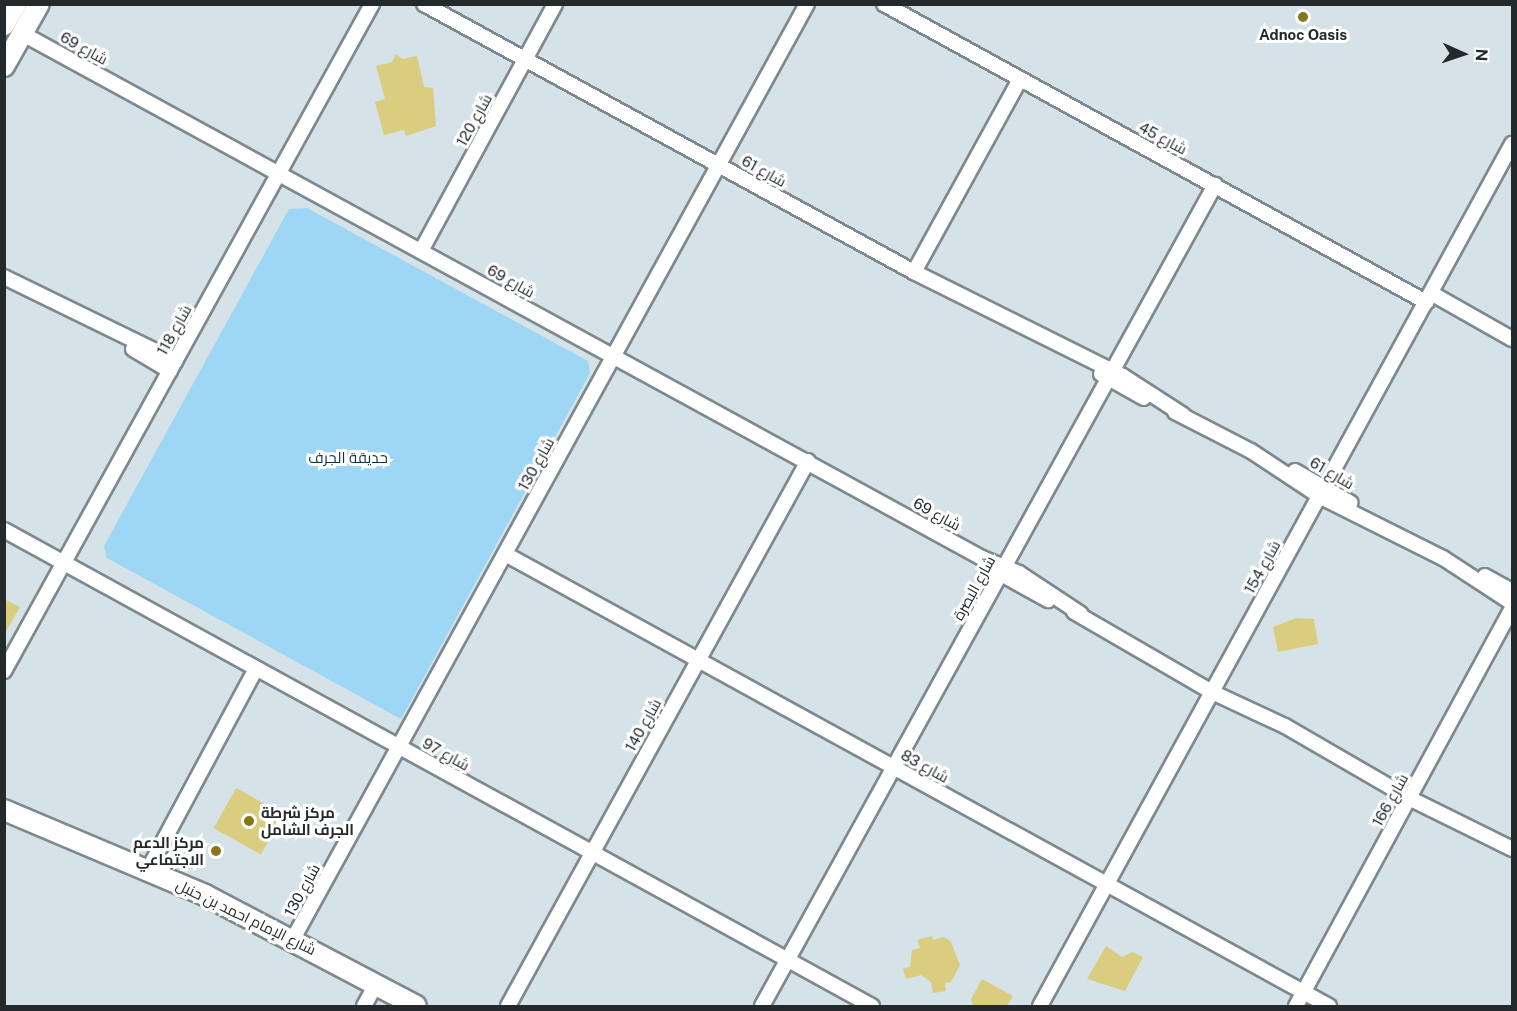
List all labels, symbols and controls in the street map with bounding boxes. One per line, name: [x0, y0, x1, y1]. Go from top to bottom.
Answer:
marker: Adnoc Oasis: [1296, 10, 1310, 24]
north arrow: [1433, 24, 1493, 84]
place label: Adnoc Oasis: [1259, 26, 1347, 44]
street label: شارع 69: [57, 28, 111, 68]
text: N: [1472, 48, 1491, 62]
street label: شارع 120: [452, 91, 496, 149]
street label: شارع 45: [1136, 118, 1190, 158]
street label: شارع 61: [739, 151, 789, 191]
street label: شارع 69: [484, 261, 538, 301]
street label: شارع 118: [153, 302, 195, 358]
street label: شارع 130: [514, 435, 558, 493]
park label: حديقة الجرف: [308, 449, 388, 467]
street label: شارع 61: [1307, 453, 1357, 493]
street label: شارع 69: [910, 494, 964, 534]
street label: شارع 154: [1240, 537, 1284, 597]
street label: شارع البصرة: [949, 553, 999, 623]
street label: شارع 140: [621, 696, 665, 754]
street label: شارع 97: [419, 734, 473, 774]
street label: شارع 83: [898, 746, 952, 786]
street label: شارع 166: [1368, 771, 1412, 829]
place label: مركز شرطة الجرف الشامل: [261, 803, 354, 838]
marker: مركز شرطة الجرف الشامل: [242, 814, 256, 828]
place label: مركز الدعم الاجتماعي: [133, 833, 204, 868]
marker: مركز الدعم الاجتماعي: [209, 844, 223, 858]
street label: شارع 130: [280, 861, 324, 919]
street label: شارع الإمام احمد بن حنبل: [173, 875, 319, 959]

